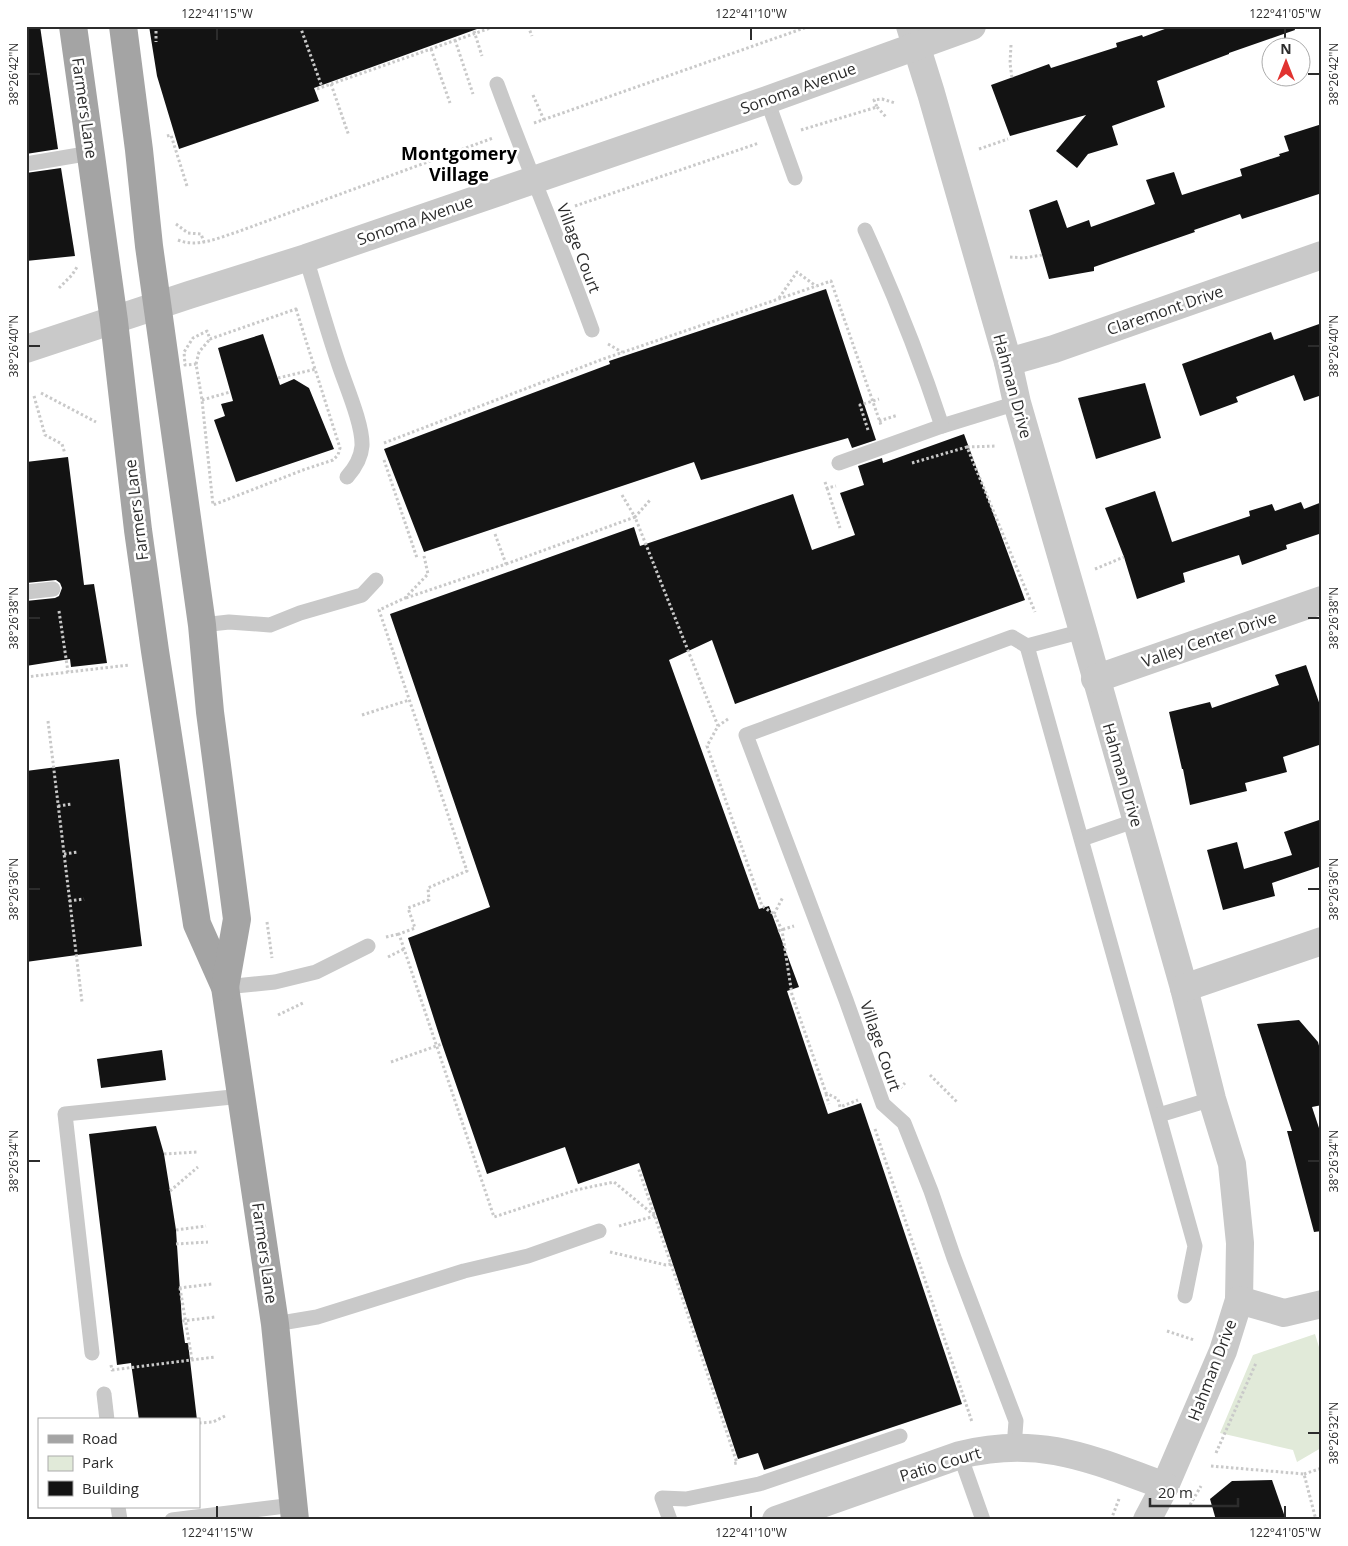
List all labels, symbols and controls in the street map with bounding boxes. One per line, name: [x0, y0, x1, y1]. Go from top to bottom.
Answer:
text: 122°41'15"W: [181, 5, 253, 22]
text: 122°41'10"W: [715, 5, 787, 22]
text: 122°41'05"W: [1249, 5, 1321, 22]
north arrow: [1260, 38, 1310, 88]
text: N: [1280, 39, 1292, 58]
text: 38°26'42"N: [5, 43, 22, 105]
text: 38°26'42"N: [1325, 43, 1342, 105]
street label: Farmers Lane: [67, 56, 103, 160]
street label: Sonoma Avenue: [737, 57, 859, 119]
district label: Montgomery Village: [401, 141, 518, 186]
street label: Sonoma Avenue: [354, 190, 476, 250]
street label: Village Court: [552, 200, 606, 296]
street label: Claremont Drive: [1104, 280, 1226, 340]
text: 38°26'40"N: [5, 315, 22, 377]
text: 38°26'40"N: [1325, 315, 1342, 377]
street label: Hahman Drive: [988, 331, 1038, 441]
street label: Farmers Lane: [119, 458, 153, 562]
text: 38°26'38"N: [5, 587, 22, 649]
text: 38°26'38"N: [1325, 587, 1342, 649]
street label: Valley Center Drive: [1139, 606, 1279, 672]
street label: Hahman Drive: [1098, 720, 1148, 830]
text: 38°26'36"N: [5, 858, 22, 920]
text: 38°26'36"N: [1325, 858, 1342, 920]
street label: Village Court: [855, 998, 907, 1094]
text: 38°26'34"N: [5, 1130, 22, 1192]
text: 38°26'34"N: [1325, 1130, 1342, 1192]
street label: Farmers Lane: [247, 1201, 283, 1305]
street label: Hahman Drive: [1182, 1316, 1242, 1424]
text: 38°26'32"N: [1325, 1402, 1342, 1464]
legend: [38, 1418, 200, 1508]
text: Road: [82, 1428, 118, 1448]
street label: Patio Court: [897, 1441, 984, 1487]
text: Park: [82, 1452, 113, 1472]
scale bar: [1150, 1476, 1238, 1508]
text: Building: [82, 1478, 139, 1498]
text: 20 m: [1158, 1482, 1193, 1502]
text: 122°41'15"W: [181, 1524, 253, 1541]
text: 122°41'10"W: [715, 1524, 787, 1541]
text: 122°41'05"W: [1249, 1524, 1321, 1541]

